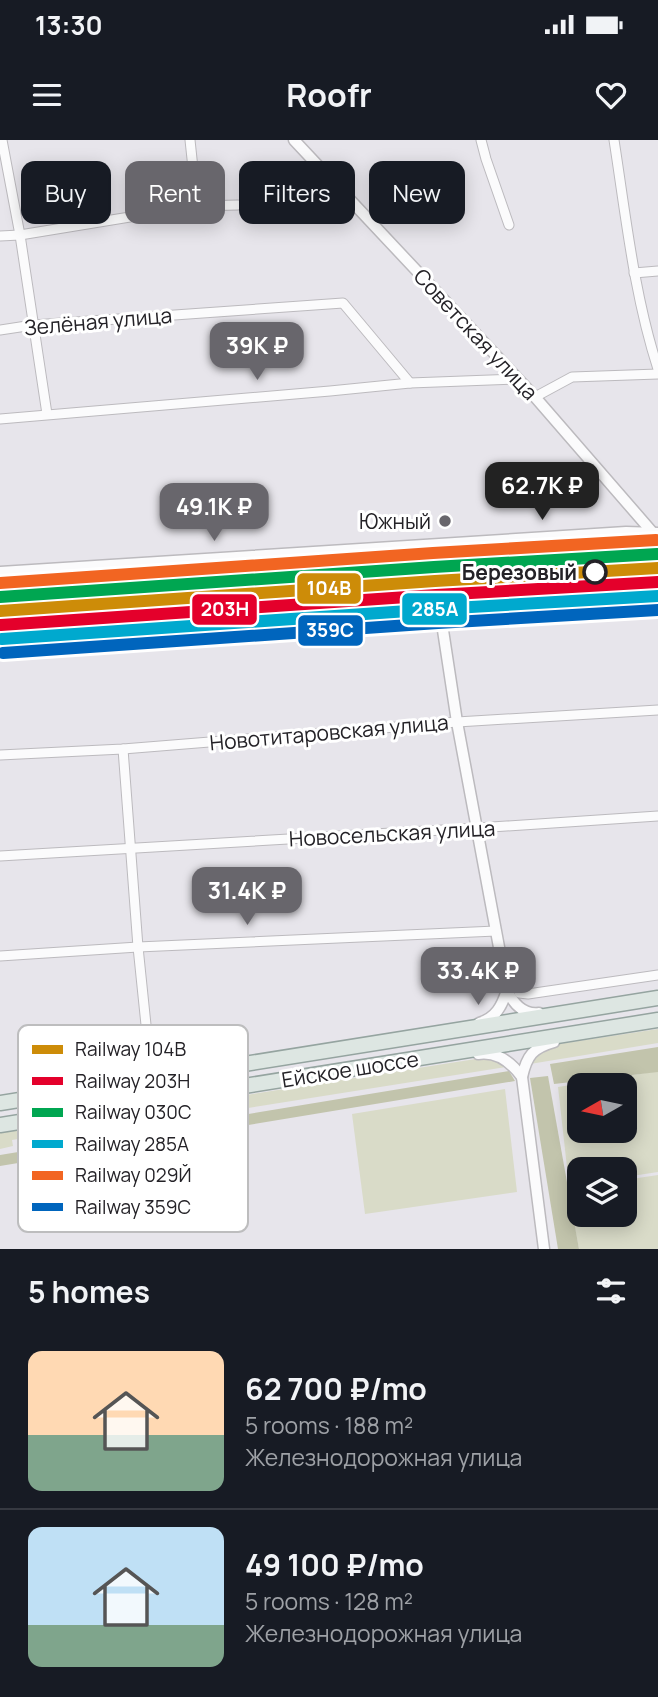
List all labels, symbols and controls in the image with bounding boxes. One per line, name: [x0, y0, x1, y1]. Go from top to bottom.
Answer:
text: 13:30: [35, 7, 103, 43]
text: Roofr: [286, 73, 372, 117]
icon: menu: [28, 76, 66, 114]
icon: heart: [592, 76, 630, 114]
chip: Buy: [21, 161, 111, 224]
chip: Rent: [125, 161, 225, 224]
chip: Filters: [239, 161, 355, 224]
chip: New: [369, 161, 465, 224]
street label: Советская улица: [408, 262, 544, 406]
street label: Зелёная улица: [23, 301, 173, 341]
pin: 39K ₽: [208, 322, 306, 382]
text: 39K ₽: [226, 329, 288, 361]
pin: 62.7K ₽: [477, 462, 607, 522]
text: 62.7K ₽: [501, 469, 583, 501]
pin: 49.1K ₽: [149, 484, 279, 543]
text: 49.1K ₽: [176, 490, 252, 522]
place label: Южный: [359, 507, 431, 535]
marker: Южный: [437, 513, 453, 529]
place label: Березовый: [462, 558, 577, 586]
marker: Березовый: [583, 560, 607, 584]
line badge: 104В: [296, 572, 362, 605]
text: 104В: [307, 575, 351, 601]
line badge: 285А: [401, 592, 468, 626]
line badge: 203Н: [191, 593, 258, 626]
text: 203Н: [201, 596, 249, 622]
text: 285А: [412, 596, 459, 622]
line badge: 359С: [297, 614, 364, 647]
text: 359С: [306, 617, 354, 643]
street label: Новотитаровская улица: [208, 708, 450, 756]
street label: Новосельская улица: [288, 814, 496, 852]
pin: 31.4K ₽: [182, 868, 312, 927]
text: 31.4K ₽: [208, 874, 286, 906]
pin: 33.4K ₽: [413, 948, 543, 1007]
text: 33.4K ₽: [437, 954, 519, 986]
legend: [18, 1025, 248, 1232]
text: Railway 104В: [75, 1036, 186, 1062]
street label: Ейское шоссе: [280, 1044, 420, 1094]
text: Railway 203Н: [75, 1068, 190, 1094]
north arrow: [567, 1073, 637, 1143]
map controls: [567, 1073, 637, 1227]
text: Railway 030C: [75, 1099, 192, 1125]
text: Railway 285А: [75, 1131, 189, 1157]
button: layers: [567, 1157, 637, 1227]
text: Railway 029Й: [75, 1162, 191, 1188]
text: Railway 359С: [75, 1194, 191, 1220]
text: 5 homes: [28, 1271, 150, 1312]
icon: filters: [592, 1272, 630, 1310]
text: 62 700 ₽/mo: [245, 1368, 427, 1409]
icon: home: [84, 1379, 168, 1463]
text: 5 rooms · 188 m²: [245, 1409, 413, 1441]
text: Железнодорожная улица: [245, 1441, 522, 1473]
text: 49 100 ₽/mo: [245, 1544, 424, 1585]
icon: home: [84, 1555, 168, 1639]
text: 5 rooms · 128 m²: [245, 1585, 413, 1617]
text: Железнодорожная улица: [245, 1617, 522, 1649]

